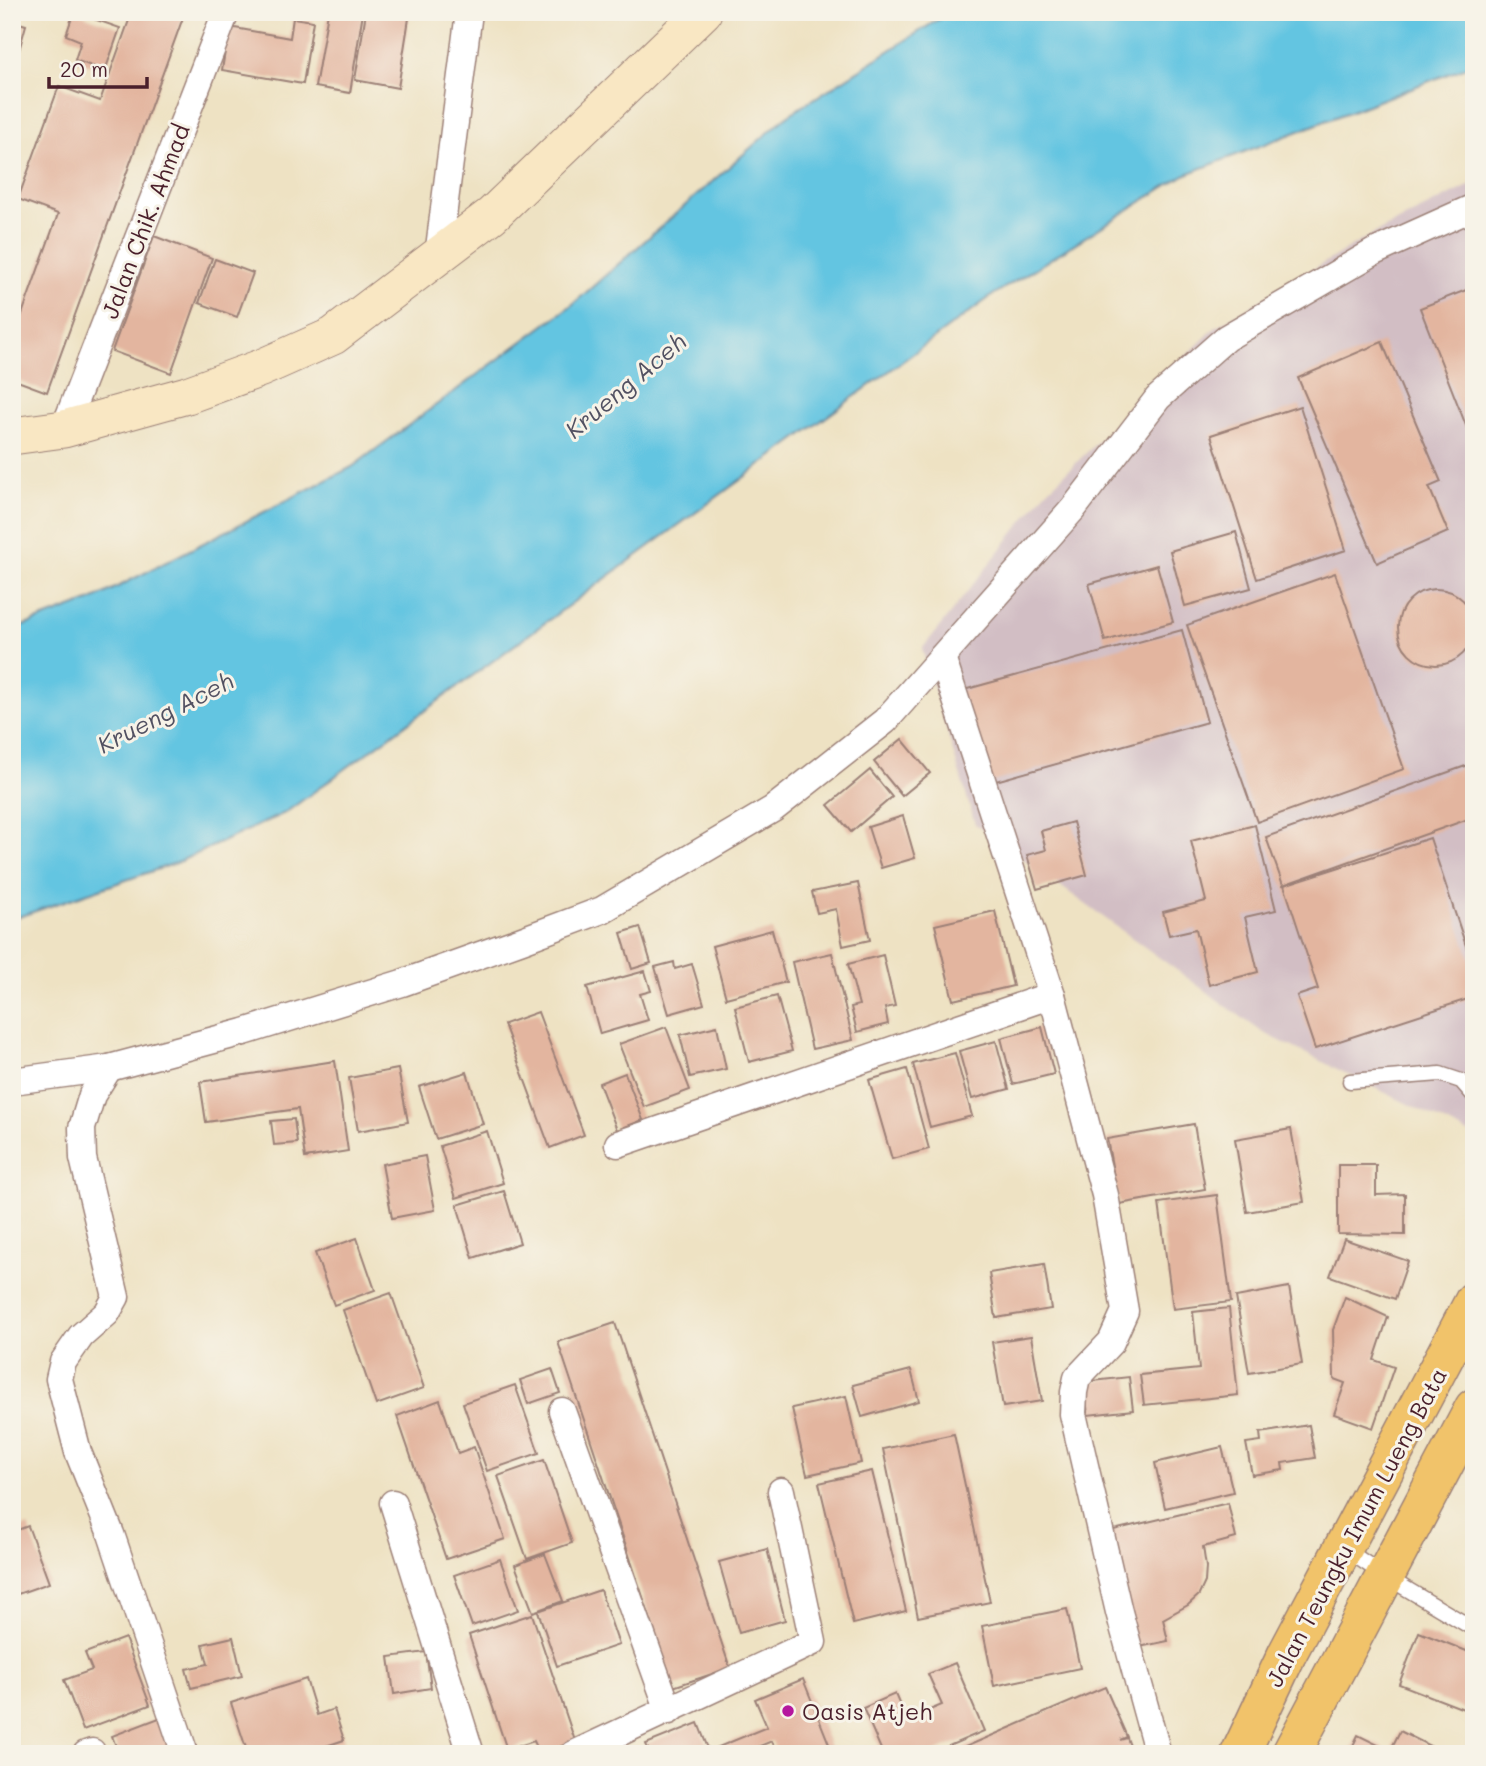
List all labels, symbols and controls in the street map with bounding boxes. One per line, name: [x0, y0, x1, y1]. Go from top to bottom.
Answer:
scale bar: [49, 46, 147, 90]
text: 20 m: [60, 55, 108, 82]
street label: Jalan Chik. Ahmad: [94, 119, 196, 323]
water label: Krueng Aceh: [558, 325, 692, 445]
water label: Krueng Aceh: [92, 664, 238, 760]
street label: Jalan Teungku Imum Lueng Bata: [1259, 1362, 1453, 1692]
place label: Oasis Atjeh: [802, 1696, 932, 1726]
marker: Oasis Atjeh: [780, 1703, 796, 1719]

